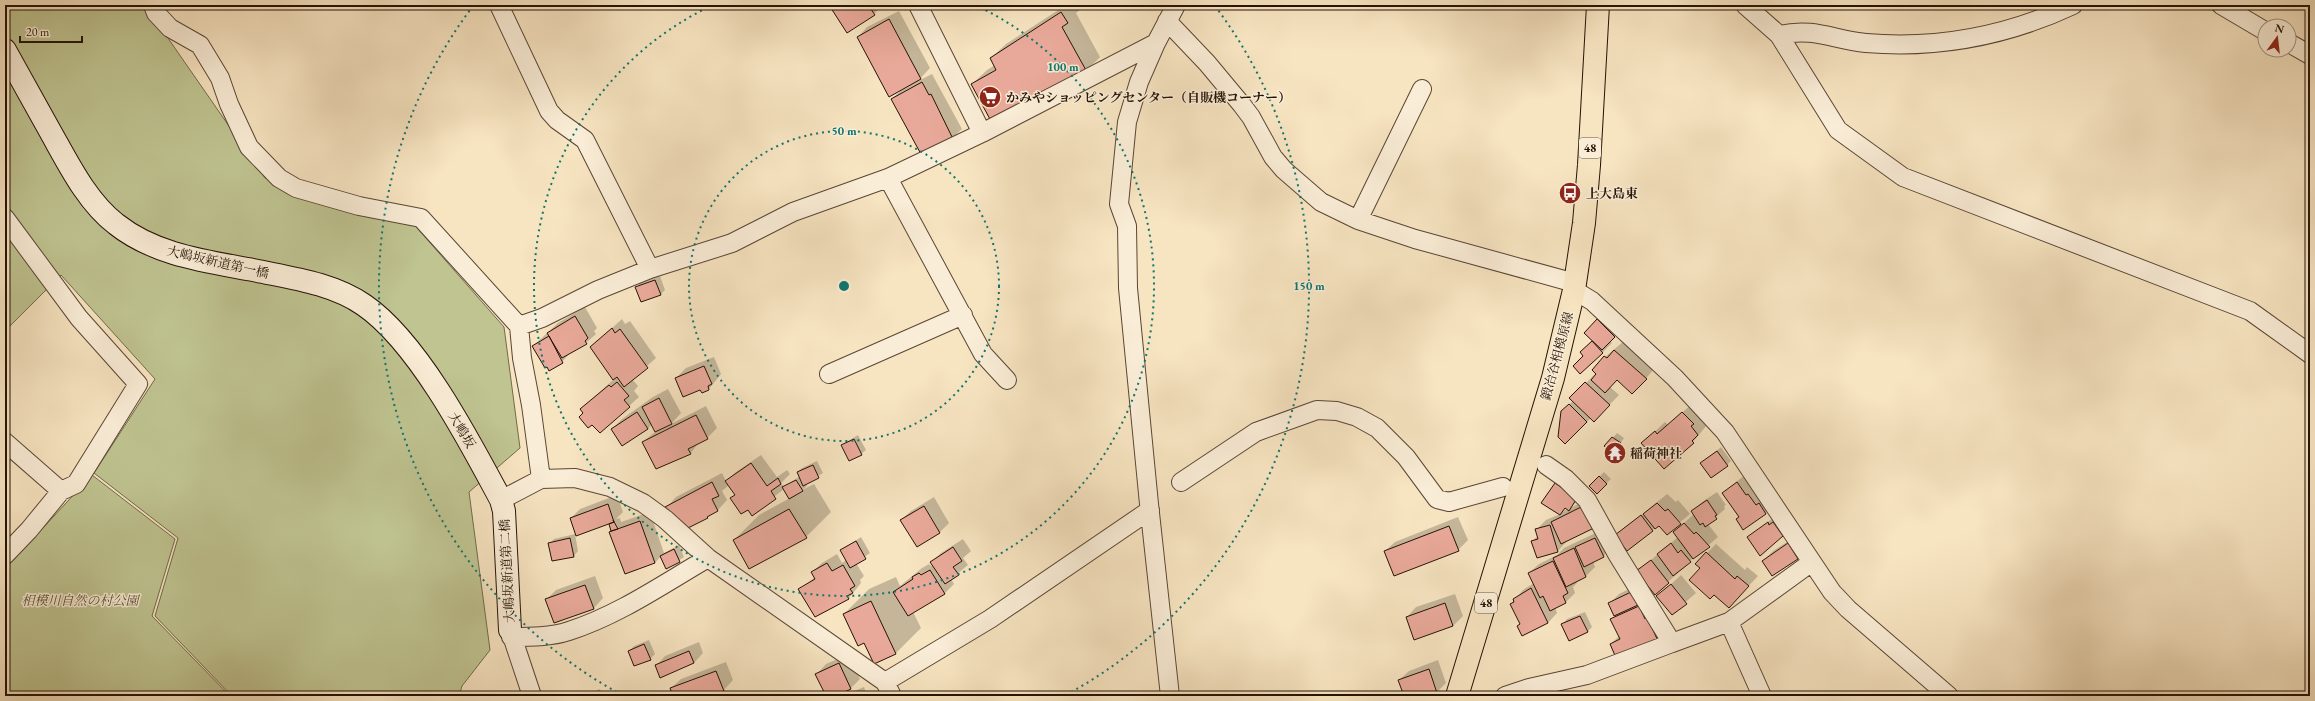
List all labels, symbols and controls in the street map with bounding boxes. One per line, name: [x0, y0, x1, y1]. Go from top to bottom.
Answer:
scale bar: [20, 18, 82, 44]
north arrow: [2257, 18, 2297, 58]
text: N: [2273, 20, 2286, 36]
text: 20 m: [26, 24, 50, 40]
text: 100 m: [1047, 59, 1079, 75]
supermarket icon: かみやショッピングセンター（自販機コーナー）: [977, 84, 1003, 110]
place label: かみやショッピングセンター（自販機コーナー）: [1006, 89, 1291, 106]
text: 50 m: [831, 123, 857, 139]
road number: 48: [1579, 138, 1601, 158]
bus stop icon: 上大島東: [1557, 180, 1583, 206]
place label: 上大島東: [1586, 185, 1638, 202]
street label: 大嶋坂新道第一橋: [165, 242, 271, 282]
text: 150 m: [1293, 278, 1325, 294]
centre of rings: [837, 279, 851, 293]
street label: 鍛冶谷相模原線: [1537, 310, 1577, 402]
street label: 大嶋坂: [445, 409, 479, 451]
temple icon: 稲荷神社: [1602, 440, 1628, 466]
place label: 稲荷神社: [1630, 445, 1682, 462]
street label: 大嶋坂新道第二橋: [496, 519, 518, 623]
park label: 相模川自然の村公園: [21, 592, 140, 609]
road number: 48: [1475, 593, 1497, 613]

